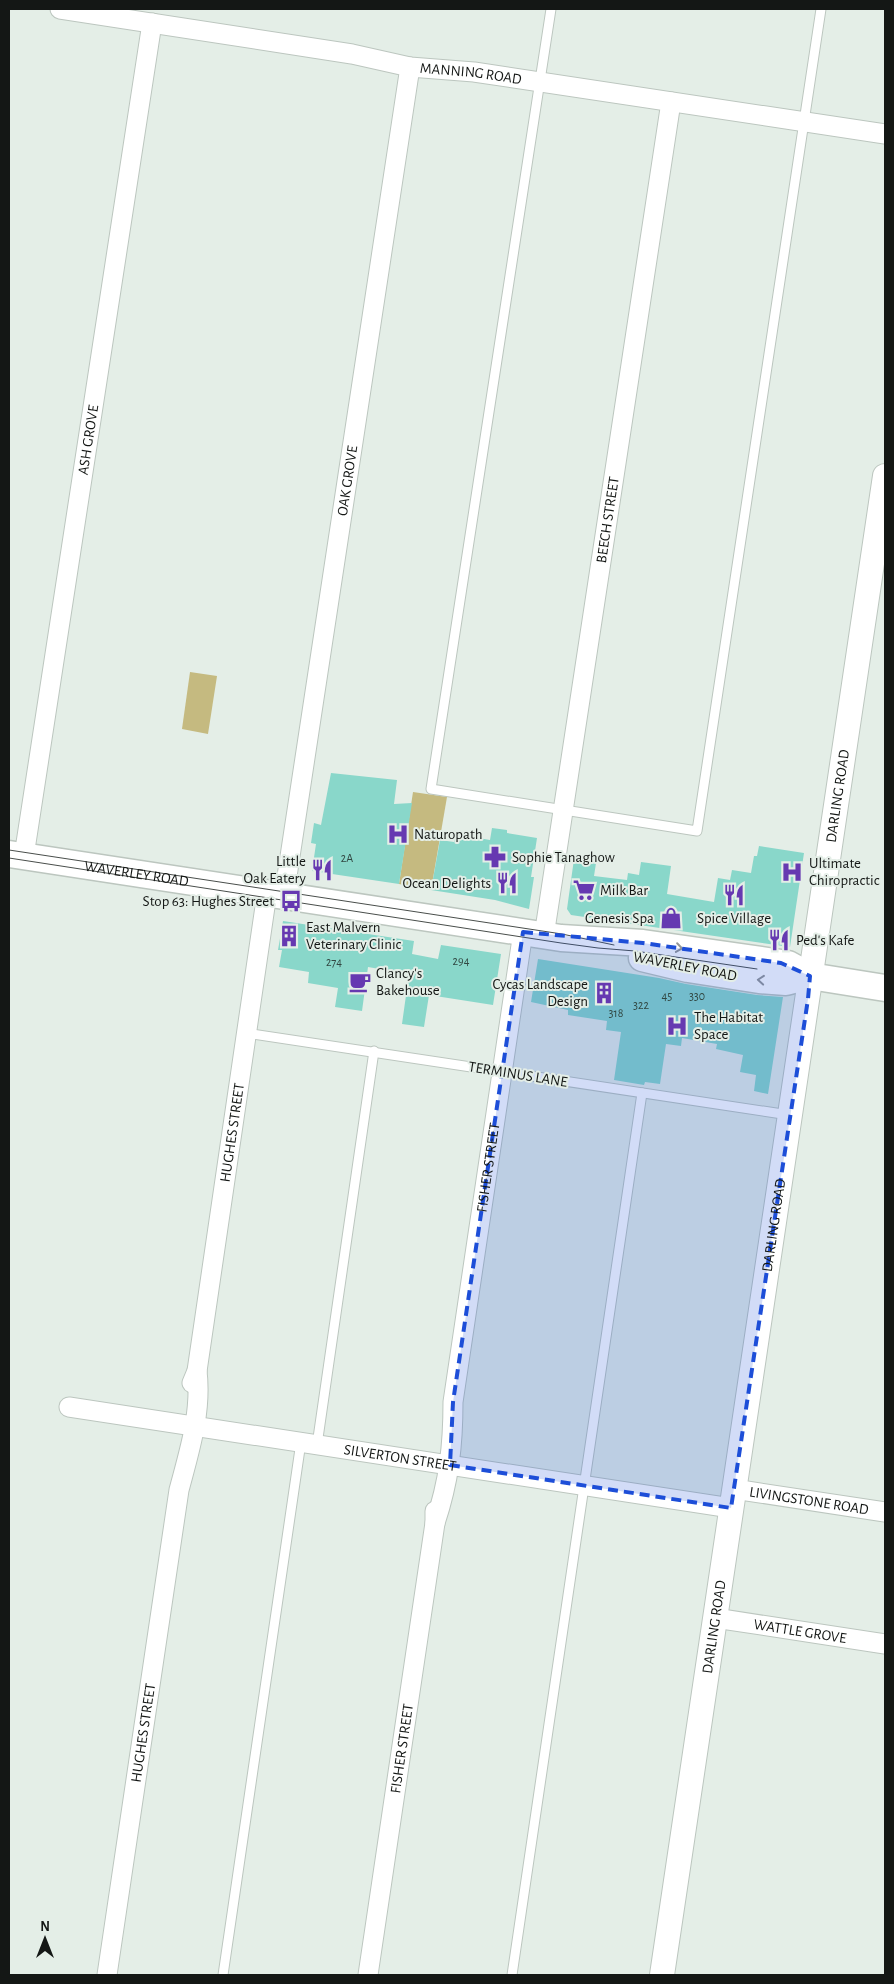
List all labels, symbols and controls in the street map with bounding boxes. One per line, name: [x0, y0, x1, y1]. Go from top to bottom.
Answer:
street label: MANNING ROAD: [419, 61, 523, 87]
street label: ASH GROVE: [76, 404, 101, 476]
street label: OAK GROVE: [335, 445, 360, 517]
street label: BEECH STREET: [594, 475, 622, 564]
street label: DARLING ROAD: [824, 748, 852, 844]
hospital icon: Naturopath: [385, 821, 411, 847]
place label: Naturopath: [414, 827, 483, 842]
pharmacy icon: Sophie Tanaghow: [482, 844, 508, 870]
place label: Sophie Tanaghow: [512, 850, 615, 865]
house number: 2A: [341, 852, 353, 864]
place label: Little Oak Eatery: [243, 854, 307, 886]
place label: Ultimate Chiropractic: [809, 856, 880, 888]
restaurant icon: Little Oak Eatery: [309, 857, 335, 883]
street label: WAVERLEY ROAD: [83, 859, 190, 889]
hospital icon: Ultimate Chiropractic: [779, 859, 805, 885]
restaurant icon: Ocean Delights: [494, 870, 520, 896]
place label: Ocean Delights: [402, 876, 491, 891]
supermarket icon: Milk Bar: [571, 877, 597, 903]
restaurant icon: Spice Village: [721, 882, 747, 908]
place label: Milk Bar: [600, 883, 648, 898]
bus stop icon: Stop 63: Hughes Street: [278, 888, 304, 914]
place label: Stop 63: Hughes Street: [143, 894, 274, 909]
shop icon: Genesis Spa: [658, 905, 684, 931]
place label: Genesis Spa: [585, 911, 654, 926]
place label: Spice Village: [697, 911, 771, 926]
place label: East Malvern Veterinary Clinic: [306, 920, 402, 952]
building icon: East Malvern Veterinary Clinic: [276, 923, 302, 949]
restaurant icon: Ped's Kafe: [766, 927, 792, 953]
place label: Ped's Kafe: [796, 933, 854, 948]
one-way arrow: [676, 942, 684, 953]
street label: WAVERLEY ROAD: [632, 949, 738, 984]
house number: 294: [453, 955, 470, 967]
house number: 274: [326, 956, 342, 968]
place label: Clancy's Bakehouse: [376, 966, 440, 998]
cafe icon: Clancy's Bakehouse: [347, 969, 373, 995]
one-way arrow: [757, 975, 765, 986]
place label: Cycas Landscape Design: [492, 977, 588, 1009]
building icon: Cycas Landscape Design: [591, 980, 617, 1006]
house number: 45: [662, 990, 672, 1002]
house number: 330: [689, 990, 705, 1002]
house number: 322: [633, 999, 649, 1011]
house number: 318: [609, 1007, 624, 1019]
place label: The Habitat Space: [694, 1010, 763, 1042]
hospital icon: The Habitat Space: [664, 1013, 690, 1039]
street label: TERMINUS LANE: [467, 1059, 569, 1090]
street label: HUGHES STREET: [218, 1081, 247, 1183]
street label: FISHER STREET: [474, 1121, 503, 1213]
street label: DARLING ROAD: [760, 1177, 788, 1273]
street label: SILVERTON STREET: [343, 1442, 458, 1474]
street label: LIVINGSTONE ROAD: [748, 1484, 870, 1517]
street label: DARLING ROAD: [700, 1579, 729, 1675]
street label: WATTLE GROVE: [752, 1617, 847, 1646]
street label: HUGHES STREET: [129, 1681, 158, 1783]
street label: FISHER STREET: [388, 1702, 416, 1794]
north arrow: [20, 1914, 70, 1964]
text: N: [40, 1920, 50, 1934]

